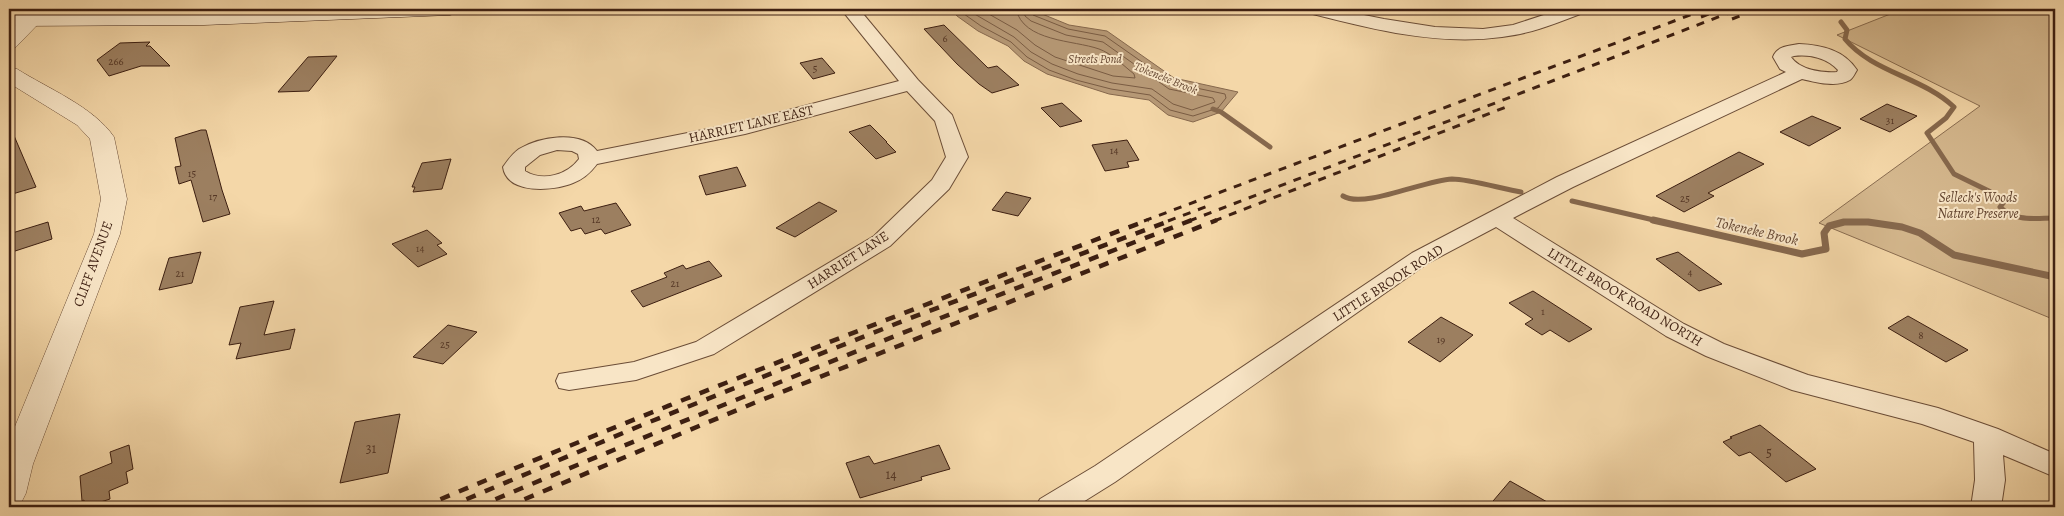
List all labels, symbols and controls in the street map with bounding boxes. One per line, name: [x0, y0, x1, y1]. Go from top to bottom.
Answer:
house number: 6: [942, 31, 948, 46]
water label: Streets Pond: [1068, 51, 1122, 67]
house number: 266: [108, 54, 124, 69]
water label: Tokeneke Brook: [1132, 58, 1201, 98]
house number: 5: [813, 61, 818, 76]
street label: HARRIET LANE EAST: [687, 100, 816, 148]
house number: 31: [1886, 113, 1894, 128]
house number: 14: [1110, 143, 1118, 158]
house number: 15: [188, 166, 197, 181]
park label: Selleck's Woods Nature Preserve: [1937, 188, 2019, 223]
house number: 17: [209, 189, 218, 204]
house number: 25: [1680, 191, 1690, 206]
house number: 12: [592, 212, 601, 227]
water label: Tokeneke Brook: [1714, 212, 1801, 250]
street label: CLIFF AVENUE: [69, 218, 117, 310]
street label: HARRIET LANE: [804, 227, 892, 293]
street label: LITTLE BROOK ROAD: [1329, 240, 1447, 326]
house number: 14: [416, 241, 424, 256]
street label: LITTLE BROOK ROAD NORTH: [1544, 243, 1706, 351]
house number: 4: [1688, 265, 1693, 280]
house number: 21: [176, 266, 185, 281]
house number: 21: [671, 276, 680, 291]
house number: 1: [1541, 304, 1545, 319]
house number: 8: [1918, 328, 1924, 343]
house number: 19: [1437, 332, 1445, 347]
house number: 25: [440, 337, 450, 352]
house number: 31: [366, 439, 377, 458]
house number: 5: [1766, 443, 1772, 462]
house number: 14: [885, 465, 897, 484]

